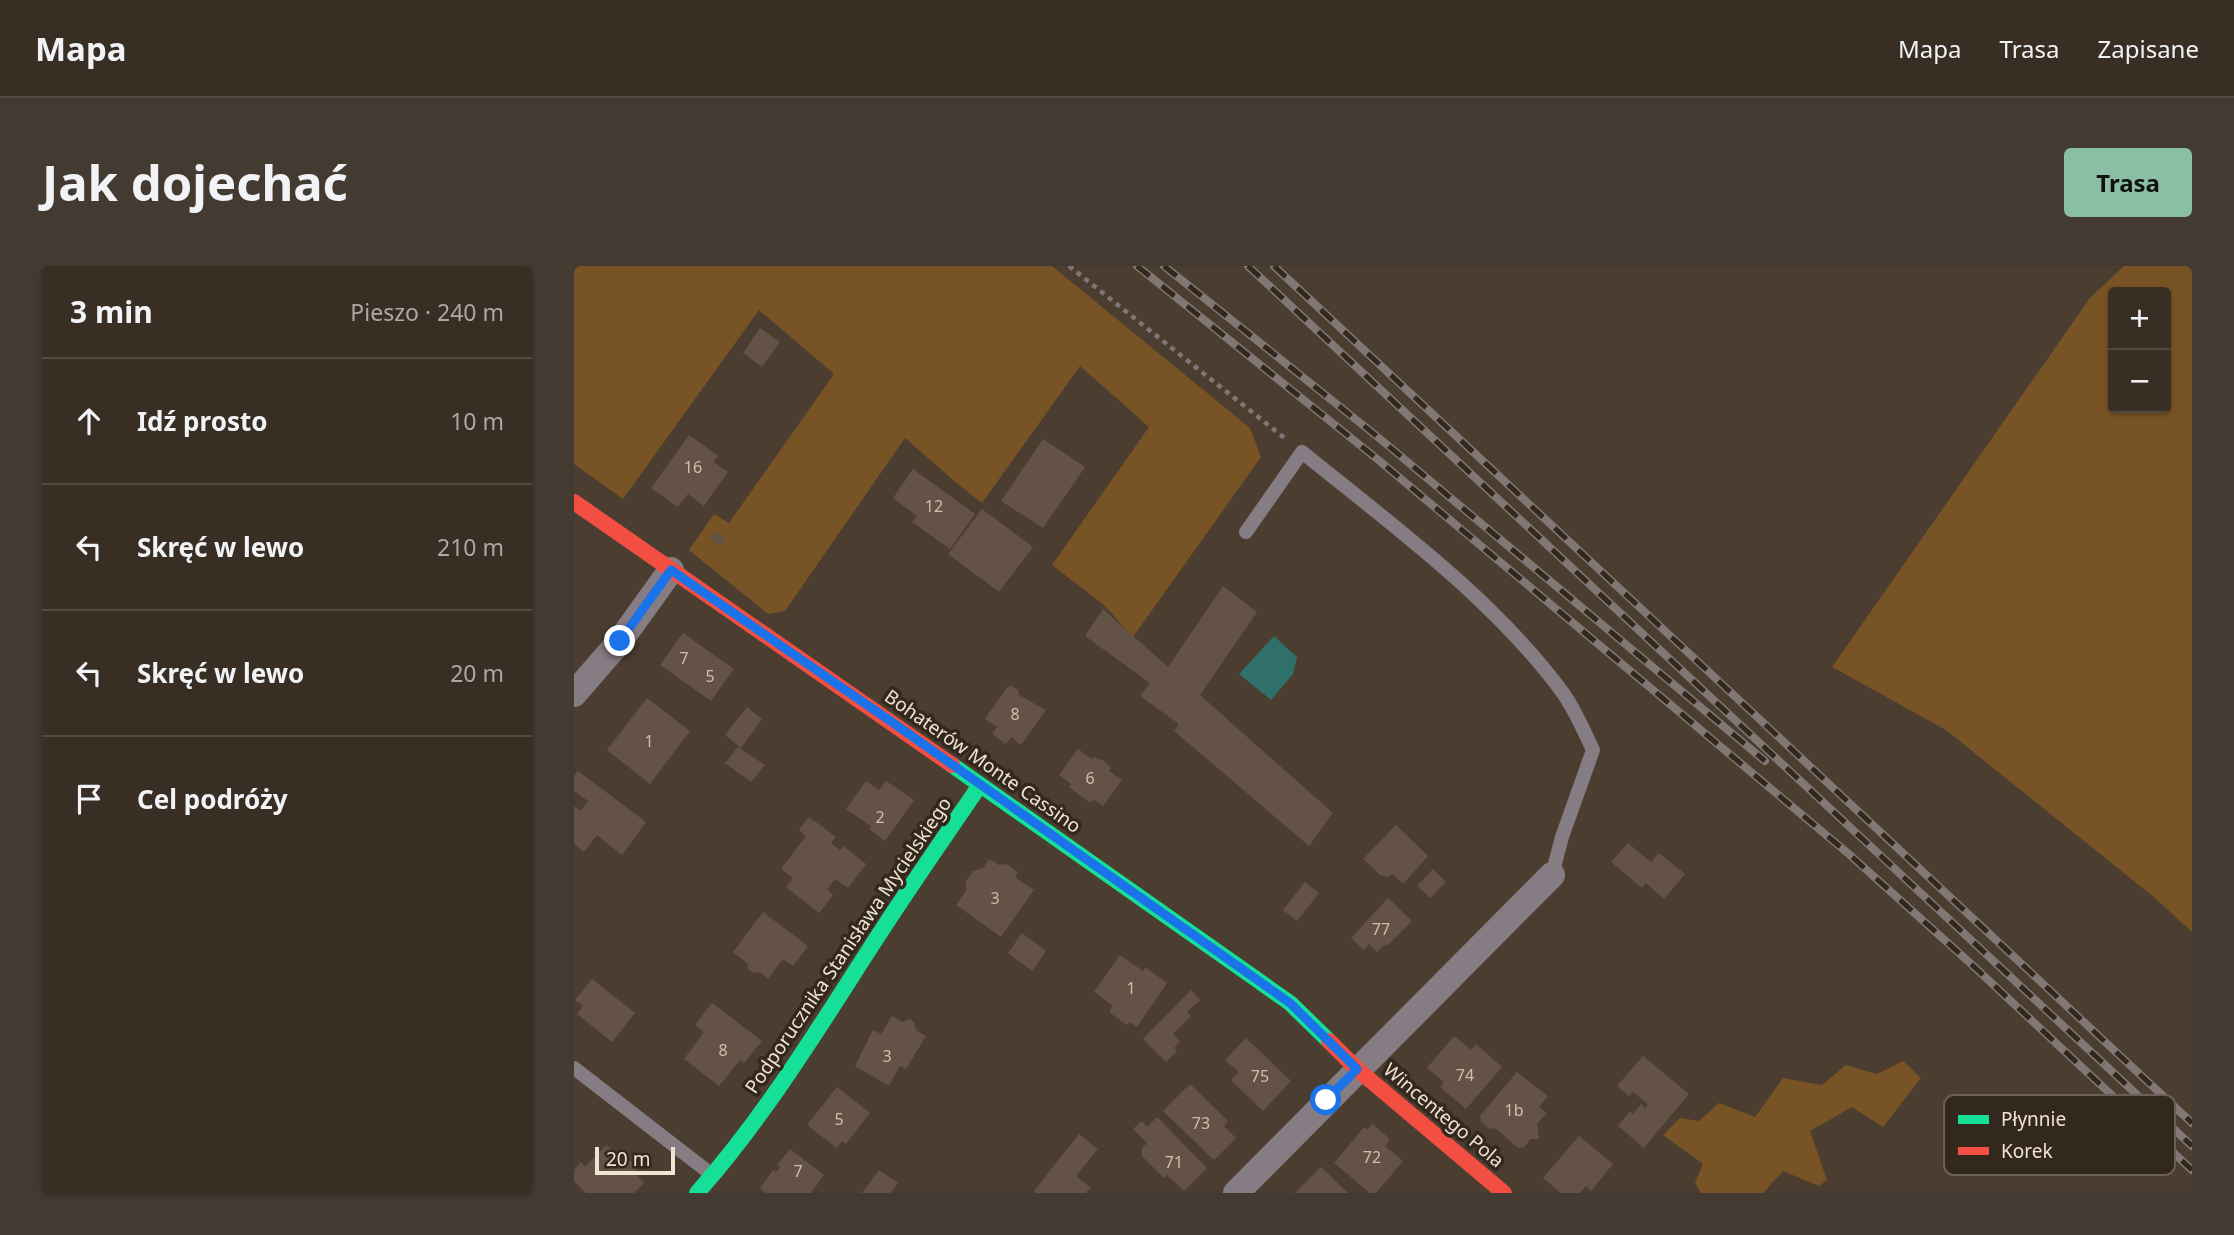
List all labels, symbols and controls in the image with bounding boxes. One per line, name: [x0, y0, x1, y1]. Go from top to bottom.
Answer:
text: Mapa: [35, 26, 127, 71]
text: Mapa: [1898, 32, 1962, 65]
text: Trasa: [2000, 32, 2060, 65]
text: Zapisane: [2098, 32, 2199, 65]
button: Trasa: [2064, 148, 2192, 217]
text: Jak dojechać: [42, 149, 348, 215]
map controls: [2108, 287, 2171, 413]
button: +: [2108, 287, 2171, 350]
text: 3 min: [70, 291, 153, 332]
text: Pieszo · 240 m: [350, 296, 504, 328]
button: −: [2108, 350, 2171, 413]
icon: ahead: [70, 402, 108, 440]
text: Idź prosto: [137, 403, 268, 439]
text: 10 m: [450, 405, 504, 437]
house number: 16: [684, 456, 702, 478]
house number: 12: [925, 495, 943, 517]
icon: left: [70, 528, 108, 566]
text: Skręć w lewo: [137, 529, 304, 565]
text: 210 m: [437, 531, 504, 563]
route end: [604, 625, 635, 656]
house number: 7: [679, 647, 689, 669]
icon: left: [70, 654, 108, 692]
text: Skręć w lewo: [137, 655, 304, 691]
text: 20 m: [450, 657, 504, 689]
house number: 5: [705, 665, 715, 687]
street label: Bohaterów Monte Cassino: [880, 683, 1086, 839]
house number: 8: [1010, 703, 1020, 725]
house number: 1: [644, 730, 654, 752]
house number: 6: [1085, 767, 1095, 789]
icon: arrive: [70, 780, 108, 818]
text: Cel podróży: [137, 781, 288, 817]
street label: Podporucznika Stanisława Mycielskiego: [739, 792, 957, 1098]
house number: 2: [875, 806, 885, 828]
house number: 3: [990, 887, 1000, 909]
house number: 77: [1372, 918, 1390, 940]
house number: 1: [1126, 977, 1136, 999]
house number: 8: [718, 1039, 728, 1061]
house number: 3: [882, 1045, 892, 1067]
street label: Wincentego Pola: [1378, 1057, 1510, 1173]
house number: 74: [1456, 1064, 1474, 1086]
house number: 75: [1251, 1065, 1269, 1087]
route start: [1310, 1084, 1341, 1115]
legend: [1944, 1095, 2175, 1175]
house number: 1b: [1505, 1099, 1524, 1121]
text: Płynnie: [2001, 1106, 2066, 1132]
house number: 5: [834, 1108, 844, 1130]
house number: 73: [1192, 1112, 1210, 1134]
text: Korek: [2001, 1138, 2053, 1164]
scale bar: [595, 1144, 676, 1176]
text: 20 m: [606, 1146, 650, 1172]
house number: 72: [1363, 1146, 1381, 1168]
house number: 71: [1165, 1151, 1183, 1173]
house number: 7: [793, 1160, 803, 1182]

